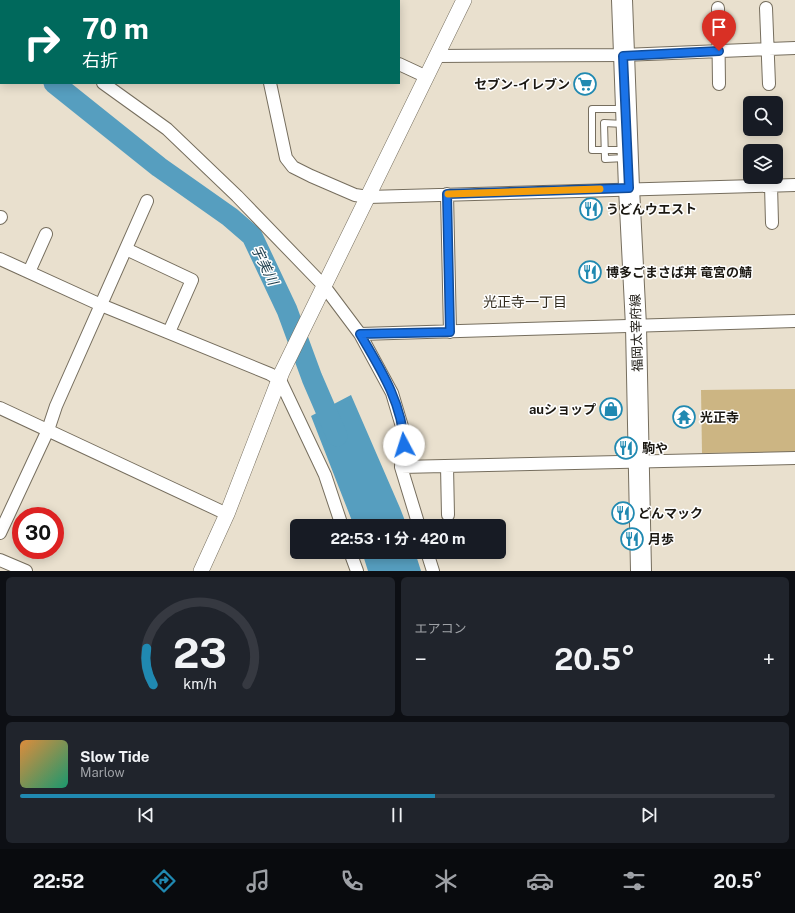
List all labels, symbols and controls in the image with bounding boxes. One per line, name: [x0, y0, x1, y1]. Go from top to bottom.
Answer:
pin: [702, 10, 736, 51]
text: 70 m: [82, 12, 149, 45]
icon: right: [16, 16, 68, 68]
icon: arrive: [708, 16, 730, 38]
text: 右折: [82, 50, 118, 71]
supermarket icon: セブン-イレブン: [572, 71, 598, 97]
place label: セブン-イレブン: [474, 77, 570, 92]
map controls: [743, 96, 783, 184]
button: search: [743, 96, 783, 136]
button: layers: [743, 144, 783, 184]
restaurant icon: うどんウエスト: [578, 196, 604, 222]
place label: うどんウエスト: [606, 202, 697, 217]
water label: 宇美川: [249, 243, 282, 289]
restaurant icon: 博多ごまさば丼 竜宮の鯖: [577, 259, 603, 285]
place label: 博多ごまさば丼 竜宮の鯖: [606, 265, 752, 280]
district label: 光正寺一丁目: [483, 294, 567, 310]
street label: 福岡太宰府線: [628, 294, 645, 372]
shop icon: auショップ: [598, 396, 624, 422]
place label: auショップ: [529, 402, 596, 417]
temple icon: 光正寺: [671, 404, 697, 430]
place label: 光正寺: [700, 410, 739, 425]
position arrow: [383, 424, 425, 466]
restaurant icon: 駒や: [613, 435, 639, 461]
place label: 駒や: [642, 441, 668, 456]
restaurant icon: どんマック: [610, 500, 636, 526]
place label: どんマック: [638, 506, 703, 521]
speed limit sign: 30: [12, 507, 64, 559]
restaurant icon: 月歩: [619, 526, 645, 552]
text: 22:53 · 1 分 · 420 m: [330, 530, 466, 547]
place label: 月歩: [648, 532, 674, 547]
text: エアコン: [415, 621, 467, 636]
text: 23: [173, 627, 227, 676]
text: 20.5°: [554, 641, 635, 677]
text: −: [415, 646, 427, 672]
text: +: [763, 646, 775, 672]
text: km/h: [183, 674, 217, 691]
text: Slow Tide: [80, 748, 149, 765]
text: Marlow: [80, 765, 125, 780]
icon: previous: [135, 804, 157, 826]
icon: pause: [386, 804, 408, 826]
icon: next: [638, 804, 660, 826]
icon: directions: [150, 867, 178, 895]
icon: music: [244, 867, 272, 895]
icon: phone: [338, 867, 366, 895]
icon: climate: [432, 867, 460, 895]
icon: car: [526, 867, 554, 895]
icon: filters: [620, 867, 648, 895]
text: 22:52: [33, 871, 84, 892]
text: 20.5°: [713, 871, 762, 892]

